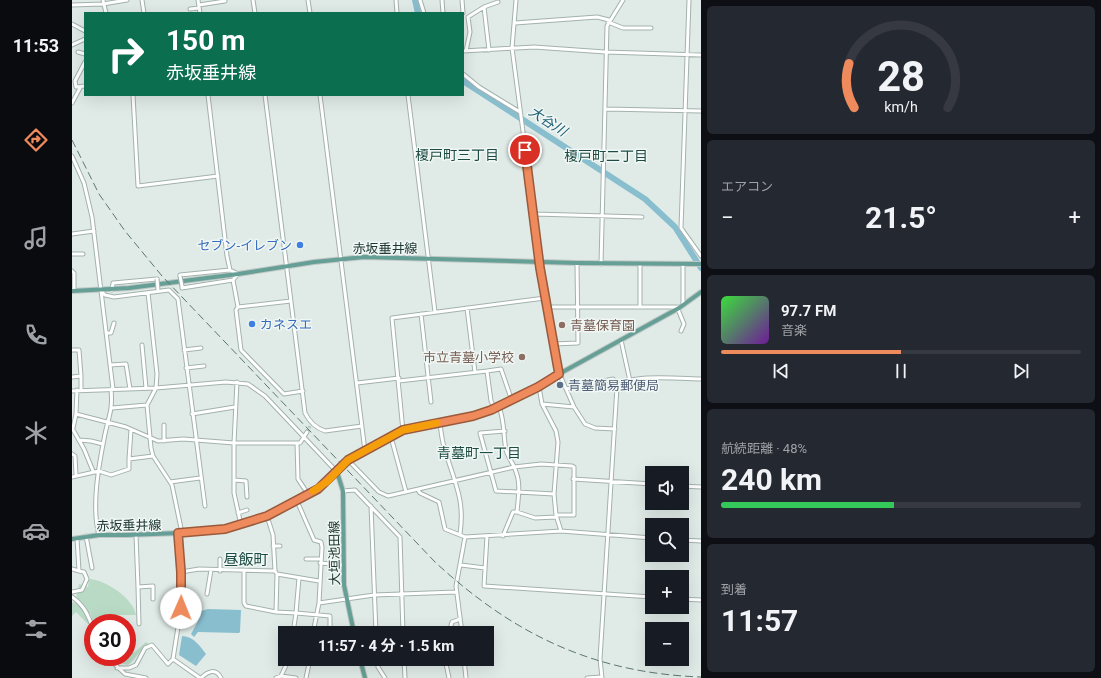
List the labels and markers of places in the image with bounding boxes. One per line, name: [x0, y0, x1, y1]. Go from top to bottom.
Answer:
pin: [508, 133, 542, 167]
place label: セブン-イレブン: [197, 238, 292, 253]
marker: セブン-イレブン: [295, 240, 305, 250]
place label: カネスエ: [260, 317, 312, 332]
place label: 青墓保育園: [570, 318, 635, 333]
marker: カネスエ: [247, 319, 257, 329]
marker: 青墓保育園: [557, 320, 567, 330]
place label: 市立青墓小学校: [423, 350, 514, 365]
marker: 市立青墓小学校: [517, 352, 527, 362]
place label: 青墓簡易郵便局: [568, 378, 659, 393]
marker: 青墓簡易郵便局: [555, 380, 565, 390]

